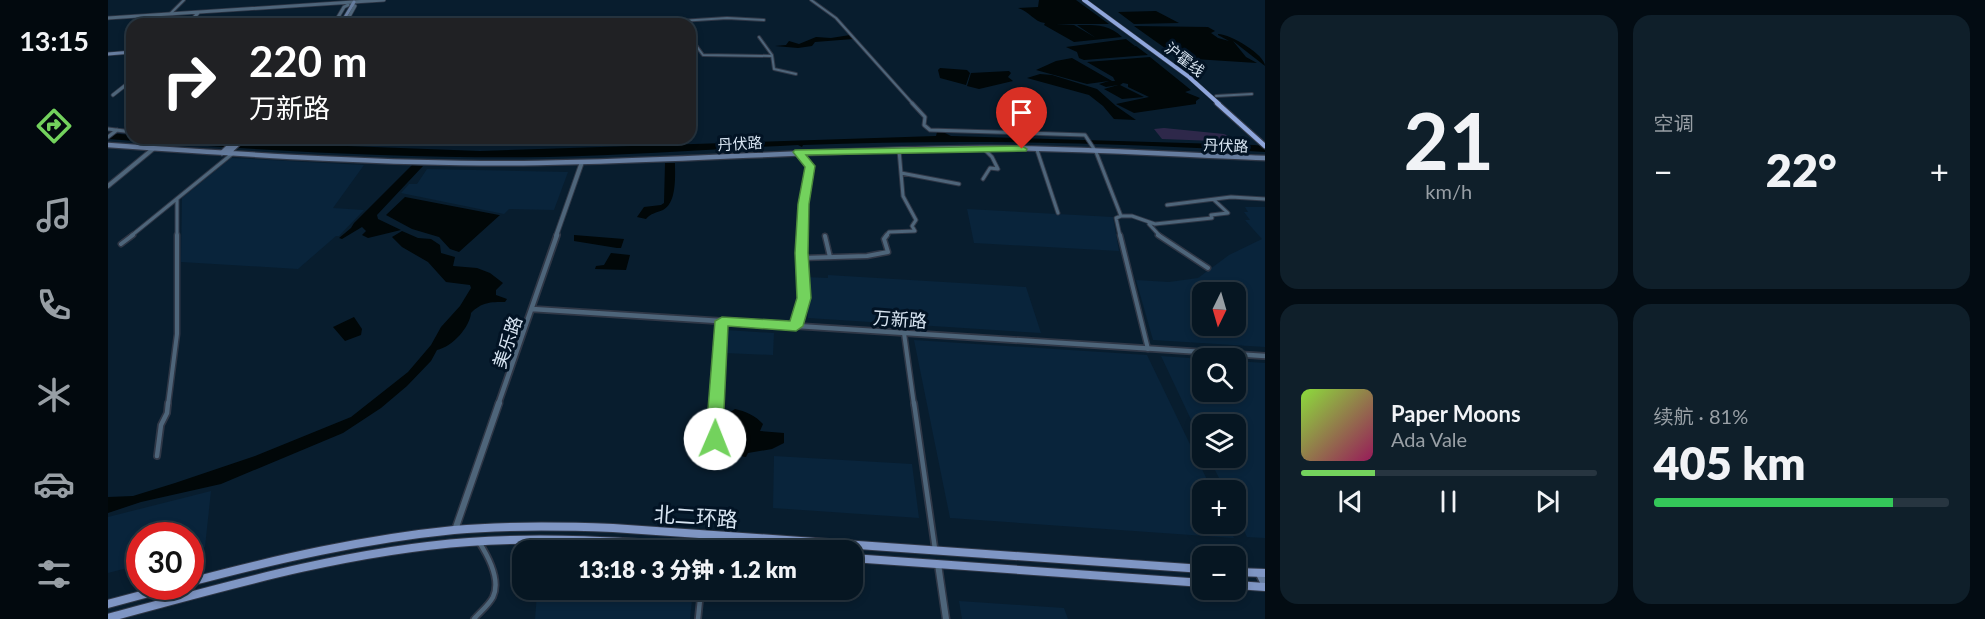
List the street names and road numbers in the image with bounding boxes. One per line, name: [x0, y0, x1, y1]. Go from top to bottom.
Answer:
street label: 沪霍线: [1162, 38, 1208, 80]
street label: 丹伏路: [717, 133, 763, 153]
street label: 丹伏路: [1203, 135, 1249, 155]
street label: 万新路: [872, 306, 928, 332]
street label: 美乐路: [488, 313, 526, 371]
street label: 北二环路: [653, 501, 739, 531]

